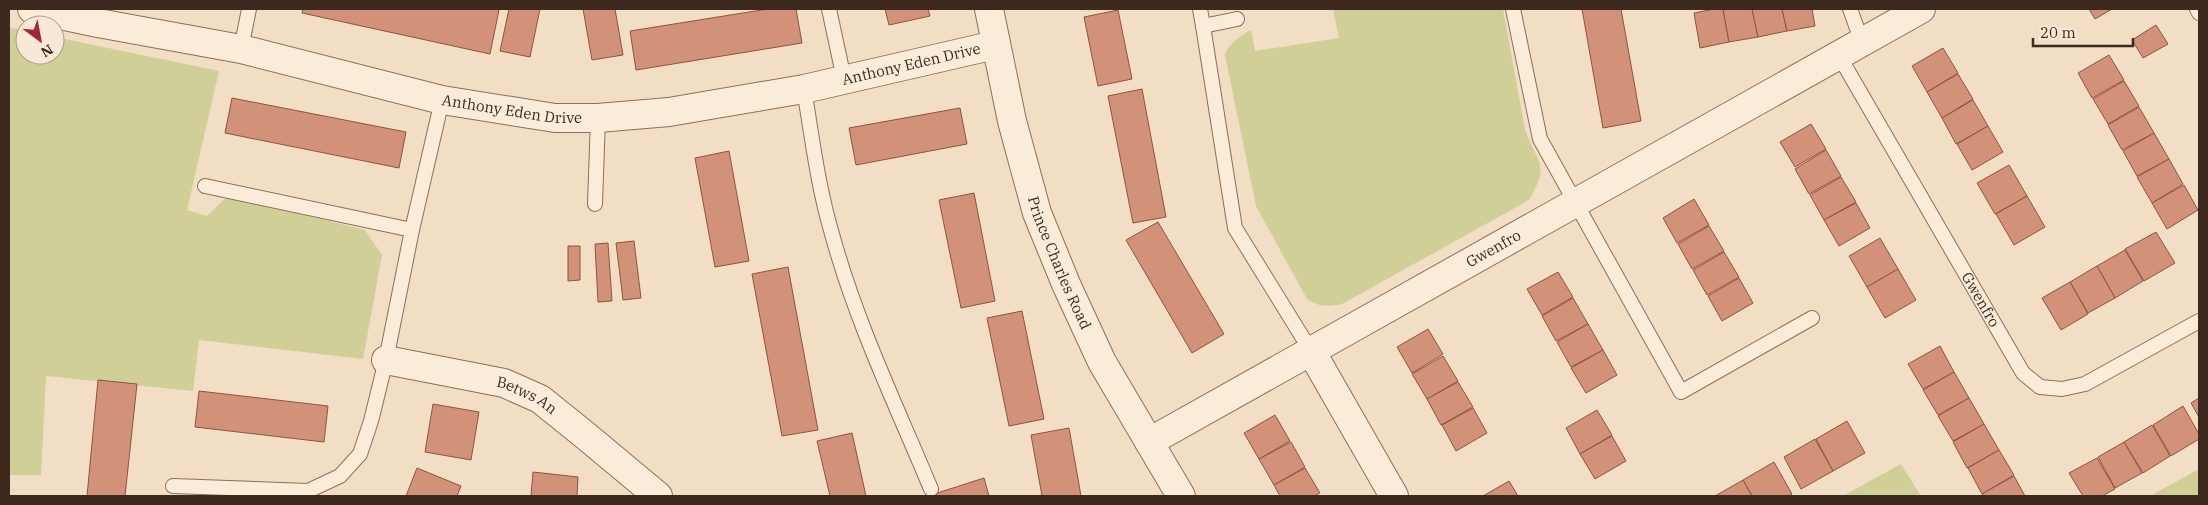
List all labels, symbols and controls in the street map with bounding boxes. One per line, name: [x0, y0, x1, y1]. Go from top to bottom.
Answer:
north arrow: [15, 15, 65, 65]
scale bar: [2033, 15, 2133, 47]
text: 20 m: [2040, 23, 2076, 42]
street label: Anthony Eden Drive: [840, 39, 982, 89]
text: N: [37, 40, 56, 62]
street label: Anthony Eden Drive: [441, 90, 582, 127]
street label: Prince Charles Road: [1024, 194, 1096, 332]
street label: Gwenfro: [1462, 225, 1524, 271]
street label: Gwenfro: [1958, 269, 2004, 330]
street label: Betws An: [495, 372, 562, 418]

